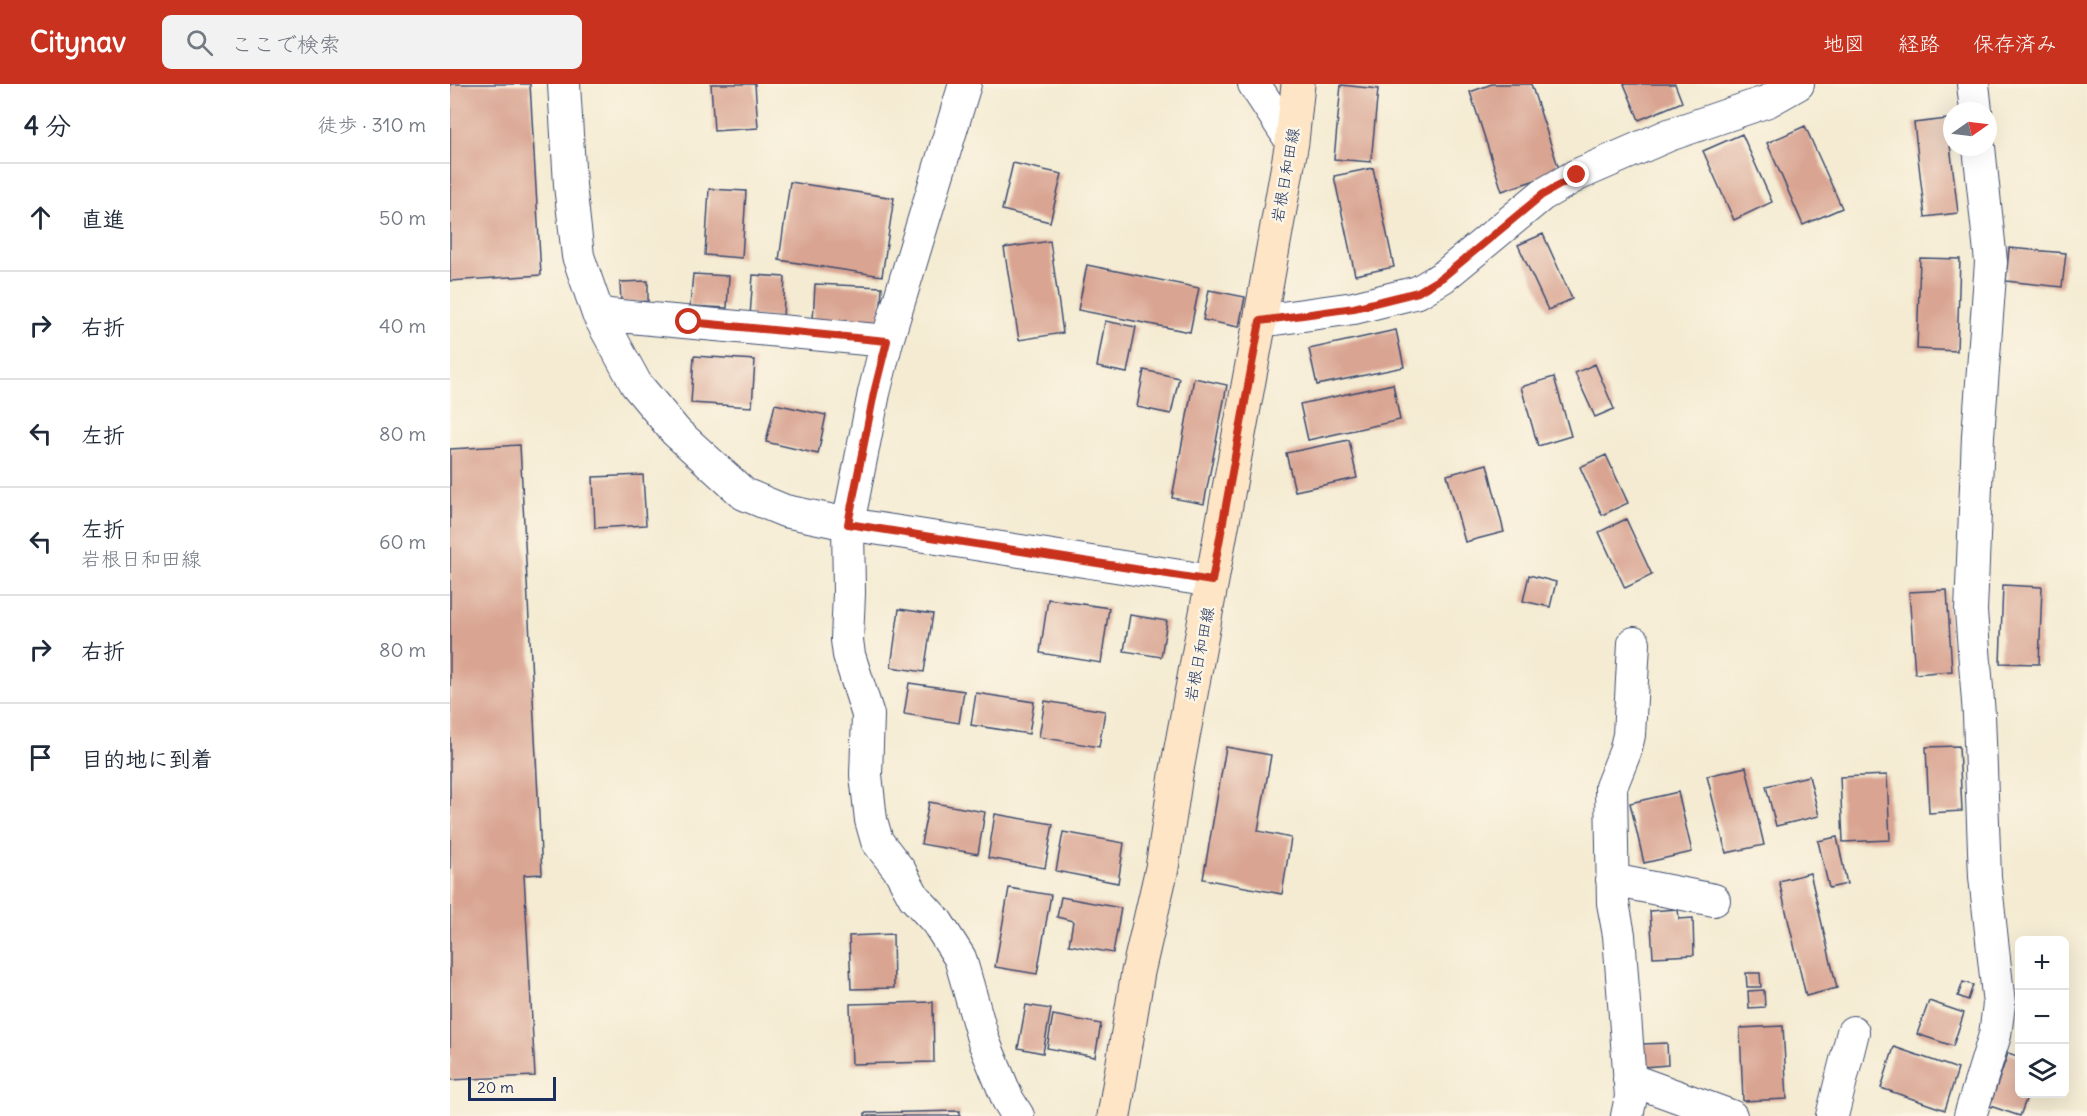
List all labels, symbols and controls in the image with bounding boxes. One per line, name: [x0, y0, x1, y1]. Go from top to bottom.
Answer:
search box: [162, 15, 582, 69]
text: Citynav: [30, 24, 126, 60]
icon: search: [183, 26, 216, 59]
text: ここで検索: [231, 30, 341, 58]
text: 地図: [1823, 30, 1865, 57]
text: 経路: [1898, 30, 1940, 57]
text: 保存済み: [1973, 30, 2057, 57]
north arrow: [1943, 102, 1997, 156]
text: 4 分: [24, 109, 71, 142]
text: 徒歩 · 310 m: [318, 112, 426, 137]
street label: 岩根日和田線: [1267, 126, 1303, 224]
route end: [1563, 161, 1589, 187]
icon: ahead: [24, 201, 57, 234]
text: 直進: [81, 205, 125, 233]
text: 50 m: [379, 205, 426, 230]
route start: [675, 308, 701, 334]
icon: right: [24, 309, 57, 342]
text: 右折: [81, 313, 125, 341]
text: 40 m: [379, 313, 426, 338]
icon: left: [24, 417, 57, 450]
text: 左折: [81, 421, 125, 449]
text: 80 m: [379, 421, 426, 446]
text: 左折: [81, 515, 125, 543]
icon: left: [24, 525, 57, 558]
text: 60 m: [379, 529, 426, 554]
text: 岩根日和田線: [81, 546, 201, 571]
street label: 岩根日和田線: [1180, 605, 1218, 703]
icon: right: [24, 633, 57, 666]
text: 右折: [81, 637, 125, 665]
text: 80 m: [379, 637, 426, 662]
icon: arrive: [24, 741, 57, 774]
text: 目的地に到着: [81, 745, 213, 773]
map controls: [2015, 936, 2069, 1098]
button: +: [2015, 936, 2069, 990]
button: −: [2015, 990, 2069, 1044]
button: layers: [2015, 1044, 2069, 1098]
scale bar: [468, 1074, 556, 1102]
text: 20 m: [477, 1077, 514, 1097]

